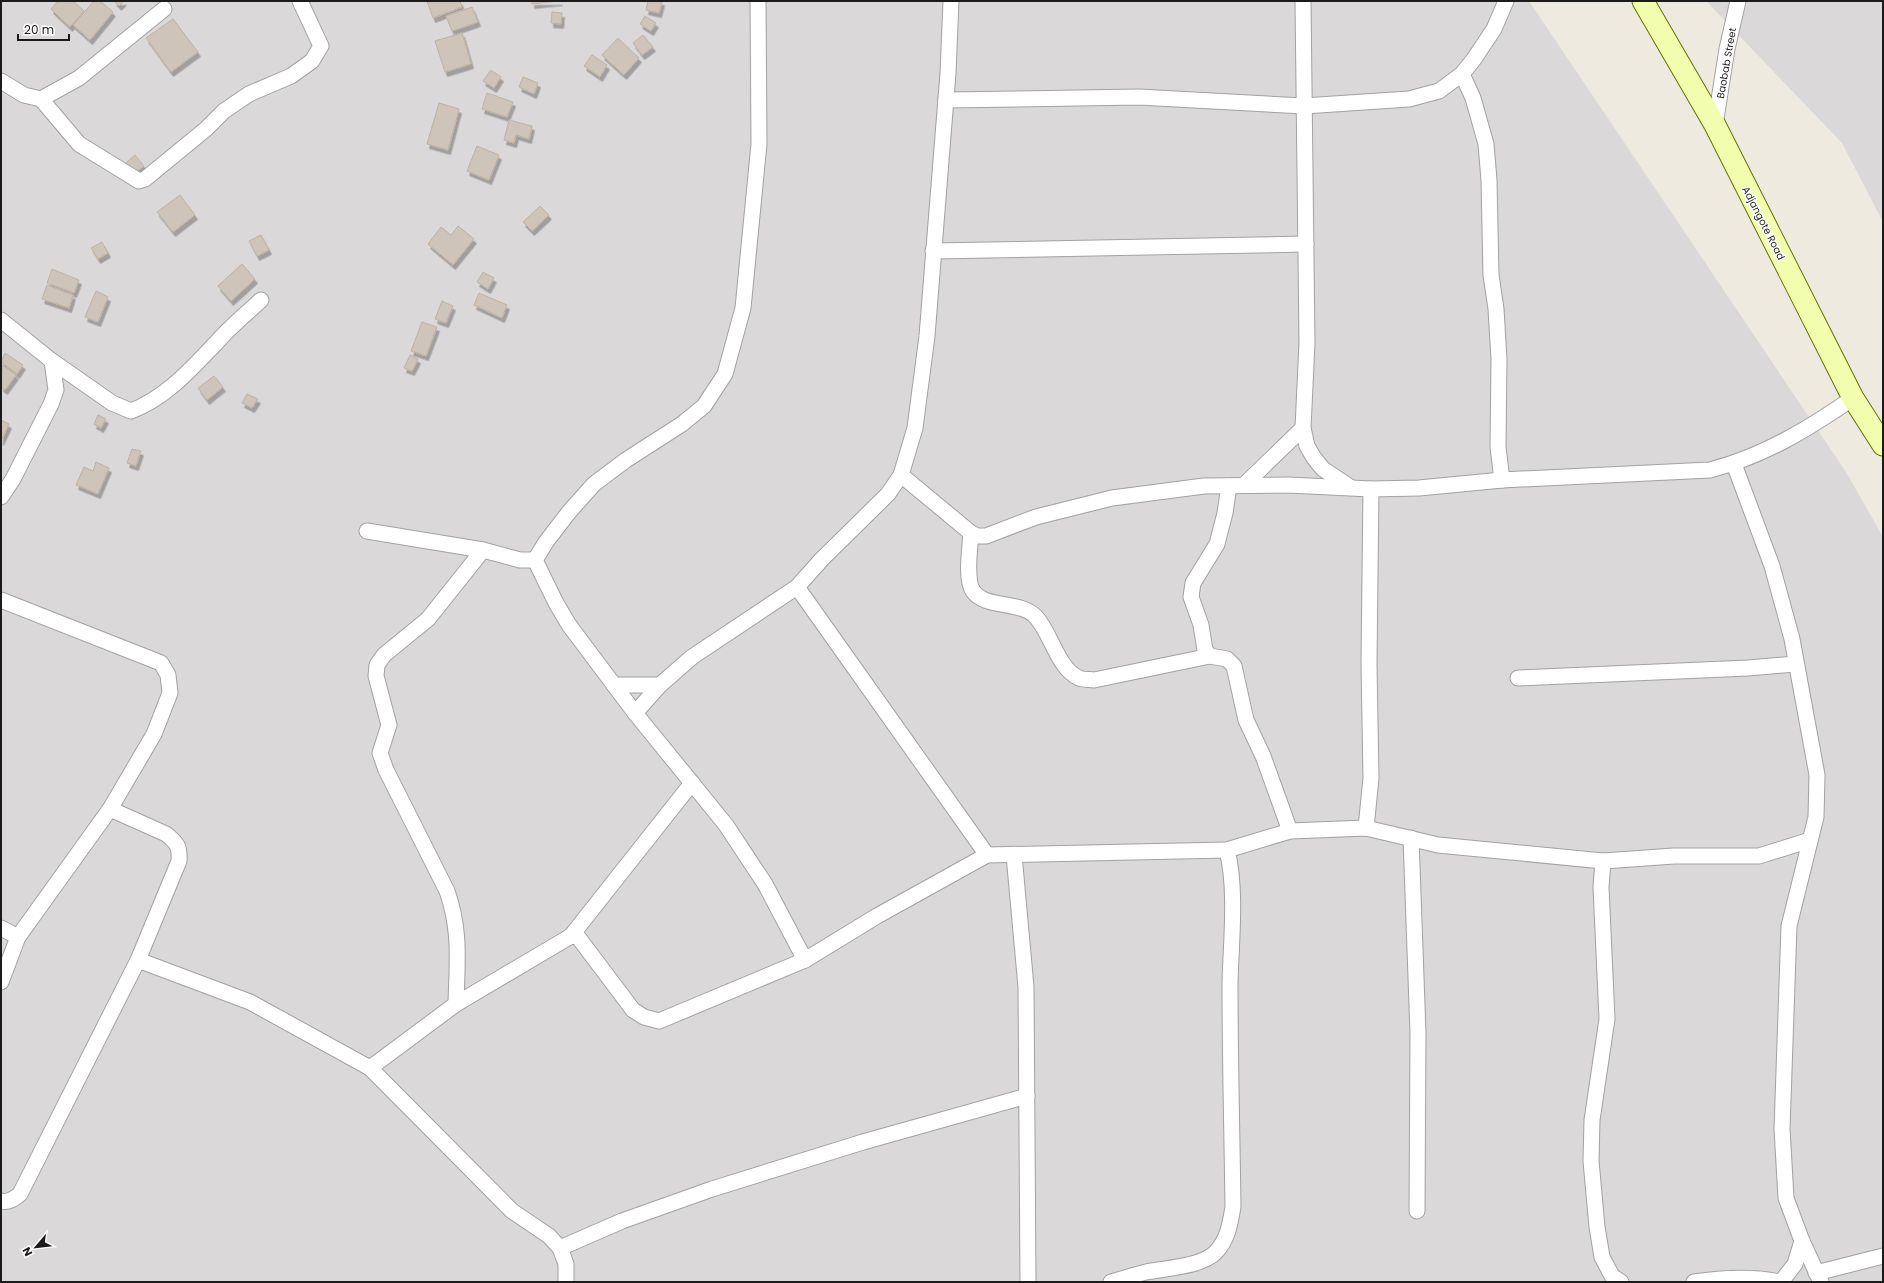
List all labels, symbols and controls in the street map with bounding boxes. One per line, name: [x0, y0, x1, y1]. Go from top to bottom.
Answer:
scale bar: [18, 16, 69, 42]
text: 20 m: [24, 21, 54, 38]
street label: Baobab Street: [1713, 26, 1740, 100]
street label: Adjangote Road: [1739, 184, 1789, 263]
north arrow: [16, 1227, 56, 1267]
text: N: [18, 1244, 36, 1259]

